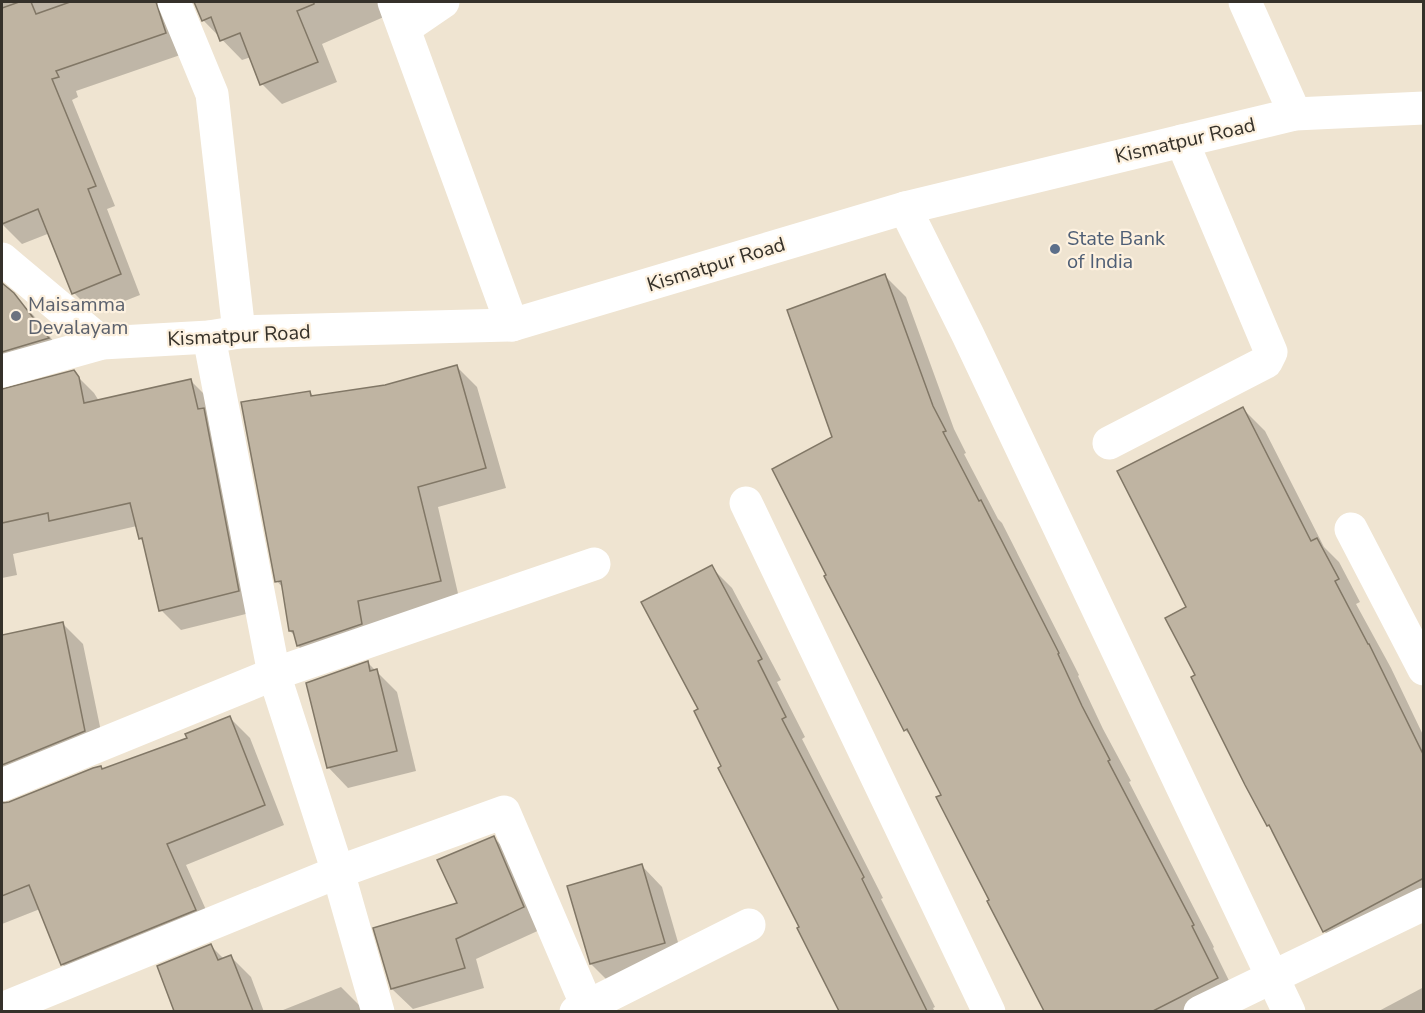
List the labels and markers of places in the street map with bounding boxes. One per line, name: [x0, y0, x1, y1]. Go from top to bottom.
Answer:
place label: State Bank of India: [1067, 225, 1166, 275]
marker: State Bank of India: [1048, 242, 1062, 256]
place label: Maisamma Devalayam: [28, 291, 128, 341]
marker: Maisamma Devalayam: [9, 309, 23, 323]

